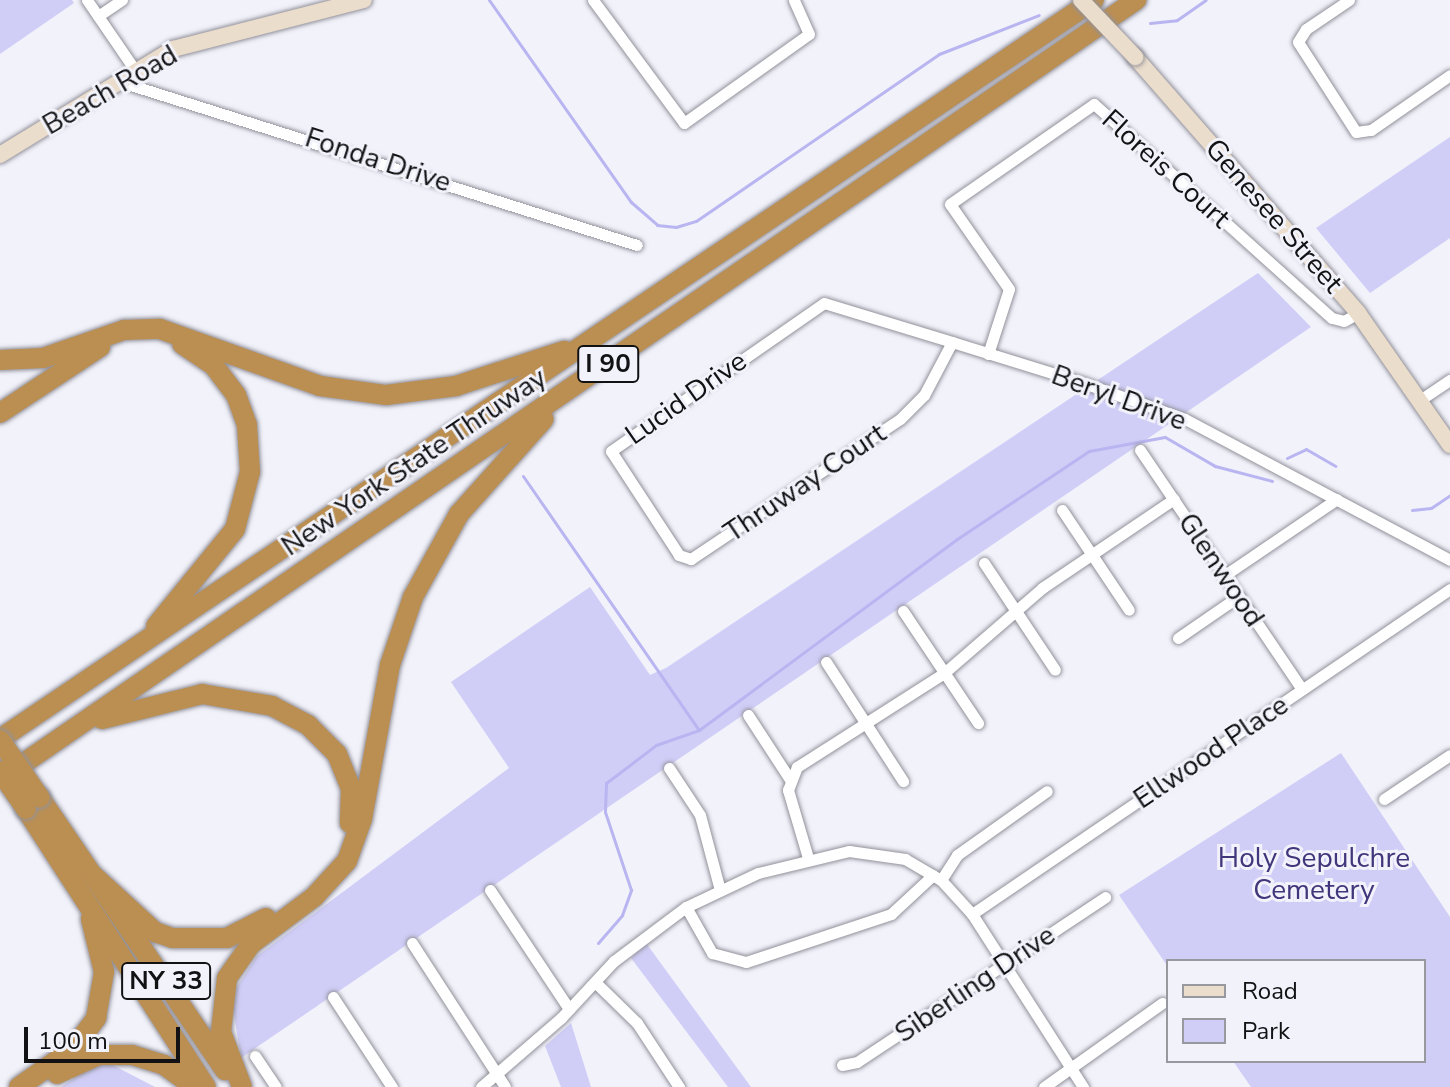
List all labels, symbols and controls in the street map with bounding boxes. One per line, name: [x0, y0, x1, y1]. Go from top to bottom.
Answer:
street label: Beach Road: [37, 38, 183, 142]
street label: Floreis Court: [1095, 103, 1237, 235]
street label: Fonda Drive: [301, 121, 455, 199]
street label: Genesee Street: [1198, 132, 1350, 300]
road number: I 90: [576, 342, 640, 386]
street label: Lucid Drive: [619, 344, 753, 452]
street label: Beryl Drive: [1047, 358, 1191, 438]
street label: New York State Thruway: [275, 361, 553, 563]
street label: Thruway Court: [718, 417, 892, 549]
street label: Glenwood: [1171, 507, 1271, 633]
street label: Ellwood Place: [1127, 688, 1295, 816]
park label: Holy Sepulchre Cemetery: [1218, 841, 1410, 907]
street label: Siberling Drive: [889, 918, 1061, 1050]
road number: NY 33: [120, 959, 212, 1003]
legend: [1166, 959, 1426, 1063]
text: Road: [1242, 975, 1298, 1007]
scale bar: [28, 1011, 184, 1061]
text: Park: [1242, 1015, 1290, 1047]
text: 100 m: [38, 1025, 108, 1057]

